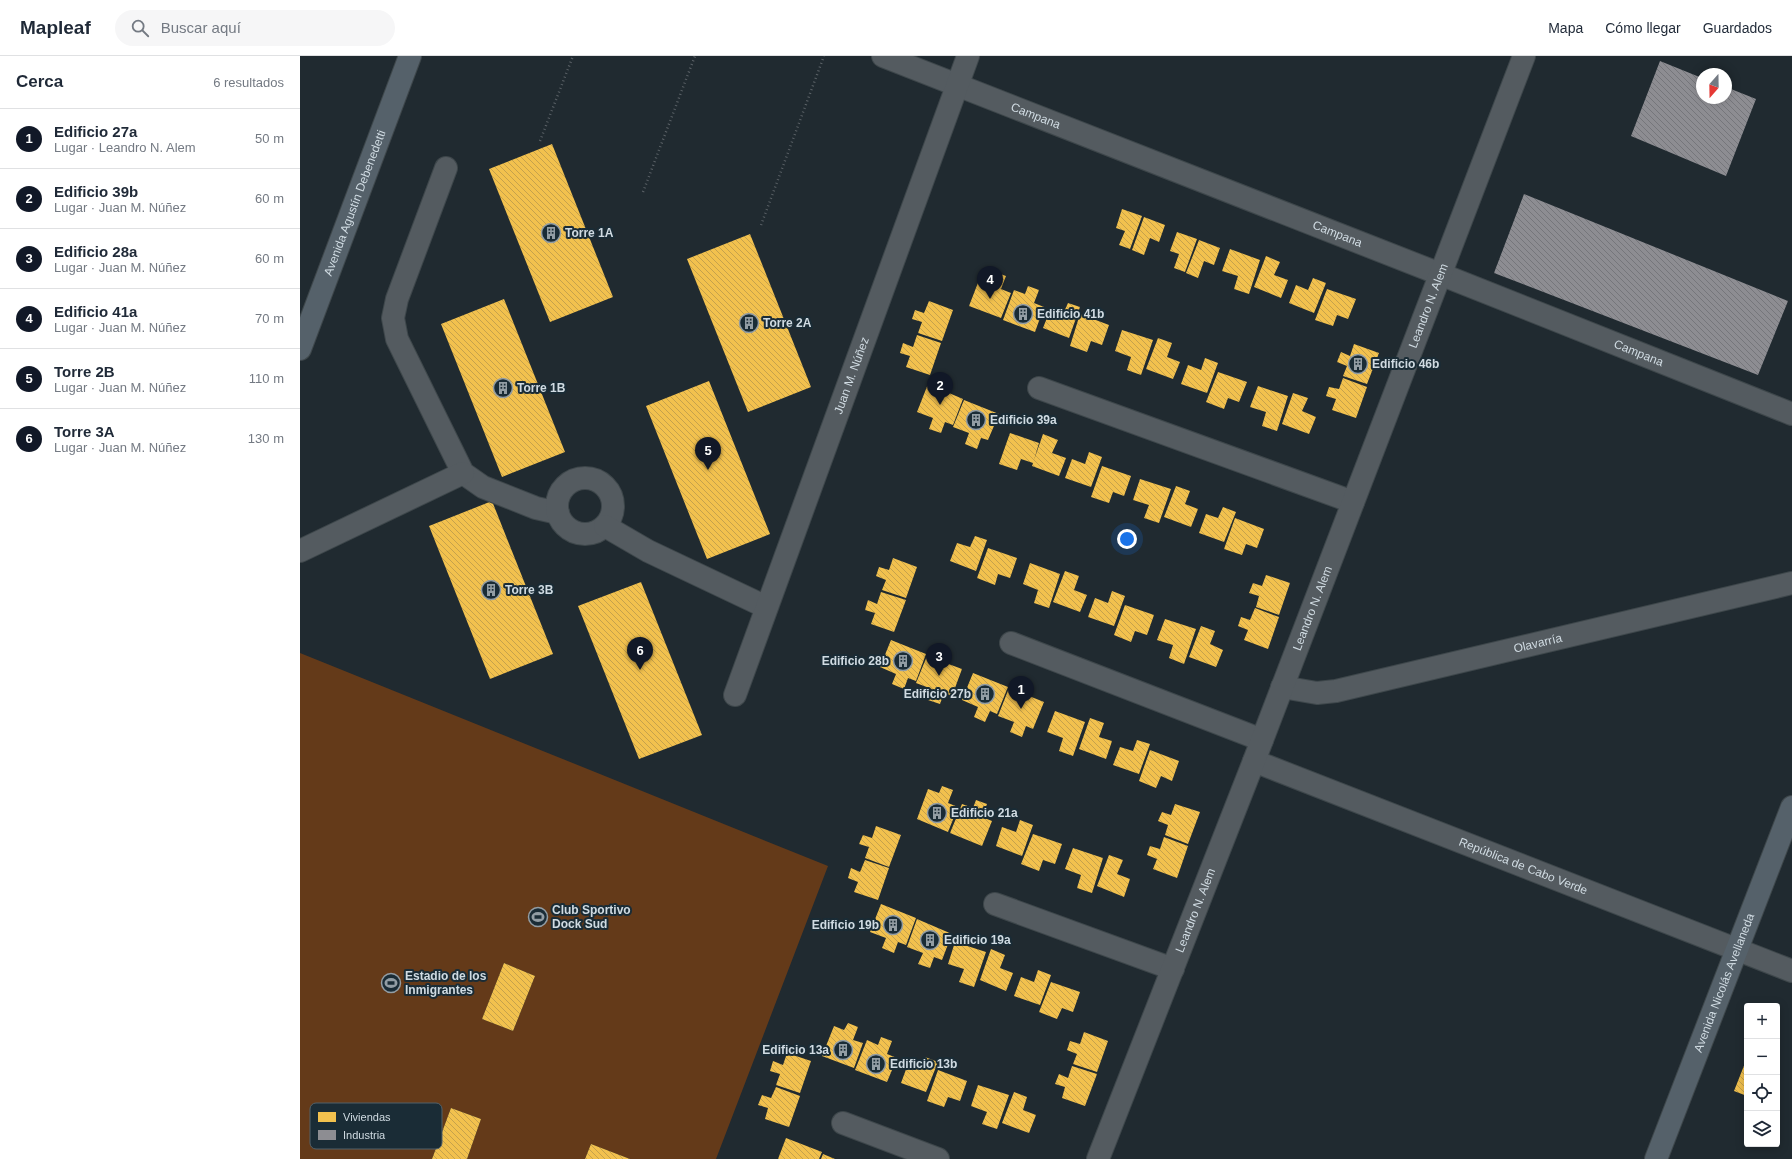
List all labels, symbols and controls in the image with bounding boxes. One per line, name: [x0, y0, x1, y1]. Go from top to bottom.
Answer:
search box: [115, 10, 395, 46]
text: Mapleaf: [20, 17, 91, 38]
icon: search: [129, 17, 151, 39]
text: Buscar aquí: [161, 19, 241, 36]
text: Mapa: [1548, 20, 1583, 36]
text: Cómo llegar: [1605, 20, 1681, 36]
text: Guardados: [1703, 20, 1772, 36]
north arrow: [1696, 68, 1732, 104]
text: Cerca: [16, 72, 63, 91]
text: 6 resultados: [213, 75, 284, 90]
street label: Campana: [1009, 100, 1063, 132]
text: Edificio 27a: [54, 123, 137, 140]
street label: Avenida Agustín Debenedetti: [321, 128, 389, 278]
text: 1: [25, 131, 33, 146]
text: 50 m: [255, 131, 284, 146]
text: Lugar · Leandro N. Alem: [54, 140, 196, 155]
text: Edificio 39b: [54, 183, 138, 200]
text: 2: [25, 191, 33, 206]
text: 60 m: [255, 191, 284, 206]
text: Lugar · Juan M. Núñez: [54, 200, 186, 215]
street label: Campana: [1311, 218, 1365, 250]
building icon: Torre 1A: [540, 222, 562, 244]
place label: Torre 1A: [565, 226, 614, 240]
text: Edificio 28a: [54, 243, 137, 260]
text: 3: [25, 251, 33, 266]
text: 60 m: [255, 251, 284, 266]
text: Lugar · Juan M. Núñez: [54, 260, 186, 275]
street label: Leandro N. Alem: [1406, 261, 1451, 350]
pin: 4: [977, 266, 1003, 299]
text: Edificio 41a: [54, 303, 137, 320]
building icon: Edificio 41b: [1012, 303, 1034, 325]
place label: Edificio 41b: [1037, 307, 1104, 321]
text: 4: [25, 311, 33, 326]
text: 70 m: [255, 311, 284, 326]
building icon: Torre 2A: [738, 312, 760, 334]
place label: Torre 2A: [763, 316, 812, 330]
text: Lugar · Juan M. Núñez: [54, 320, 186, 335]
street label: Juan M. Núñez: [831, 335, 872, 416]
street label: Campana: [1612, 337, 1666, 369]
building icon: Edificio 46b: [1347, 353, 1369, 375]
place label: Edificio 46b: [1372, 357, 1439, 371]
text: Torre 2B: [54, 363, 115, 380]
text: 5: [25, 371, 33, 386]
text: 110 m: [249, 371, 284, 386]
pin: 2: [927, 372, 953, 405]
building icon: Torre 1B: [492, 377, 514, 399]
text: Lugar · Juan M. Núñez: [54, 380, 186, 395]
place label: Torre 1B: [517, 381, 566, 395]
building icon: Edificio 39a: [965, 409, 987, 431]
place label: Edificio 39a: [990, 413, 1057, 427]
text: Torre 3A: [54, 423, 115, 440]
text: 6: [25, 431, 33, 446]
text: 130 m: [248, 431, 284, 446]
pin: 5: [695, 437, 721, 470]
text: Lugar · Juan M. Núñez: [54, 440, 186, 455]
your location: [1117, 529, 1137, 549]
street label: Leandro N. Alem: [1290, 564, 1335, 653]
building icon: Torre 3B: [480, 579, 502, 601]
place label: Torre 3B: [505, 583, 554, 597]
street label: Olavarría: [1512, 631, 1564, 656]
pin: 6: [627, 637, 653, 670]
pin: 3: [926, 643, 952, 676]
building icon: Edificio 28b: [892, 650, 914, 672]
place label: Edificio 28b: [822, 654, 889, 668]
pin: 1: [1008, 676, 1034, 709]
building icon: Edificio 27b: [974, 683, 996, 705]
place label: Edificio 27b: [904, 687, 971, 701]
building icon: Edificio 21a: [926, 802, 948, 824]
place label: Edificio 21a: [951, 806, 1018, 820]
street label: República de Cabo Verde: [1457, 835, 1590, 898]
street label: Leandro N. Alem: [1173, 866, 1218, 955]
place label: Club Sportivo Dock Sud: [552, 903, 631, 931]
sports icon: Club Sportivo Dock Sud: [527, 906, 549, 928]
street label: Avenida Nicolás Avellaneda: [1691, 911, 1757, 1054]
building icon: Edificio 19b: [882, 914, 904, 936]
place label: Edificio 19b: [812, 918, 879, 932]
building icon: Edificio 19a: [919, 929, 941, 951]
place label: Edificio 19a: [944, 933, 1011, 947]
place label: Estadio de los Inmigrantes: [405, 969, 487, 997]
sports icon: Estadio de los Inmigrantes: [380, 972, 402, 994]
map controls: [1744, 1003, 1780, 1147]
button: +: [1744, 1003, 1780, 1039]
building icon: Edificio 13a: [832, 1039, 854, 1061]
button: −: [1744, 1039, 1780, 1075]
place label: Edificio 13a: [762, 1043, 829, 1057]
building icon: Edificio 13b: [865, 1053, 887, 1075]
place label: Edificio 13b: [890, 1057, 957, 1071]
button: locate: [1744, 1075, 1780, 1111]
legend: [310, 1103, 442, 1149]
text: Viviendas: [343, 1111, 391, 1123]
button: layers: [1744, 1111, 1780, 1147]
text: Industria: [343, 1129, 386, 1141]

